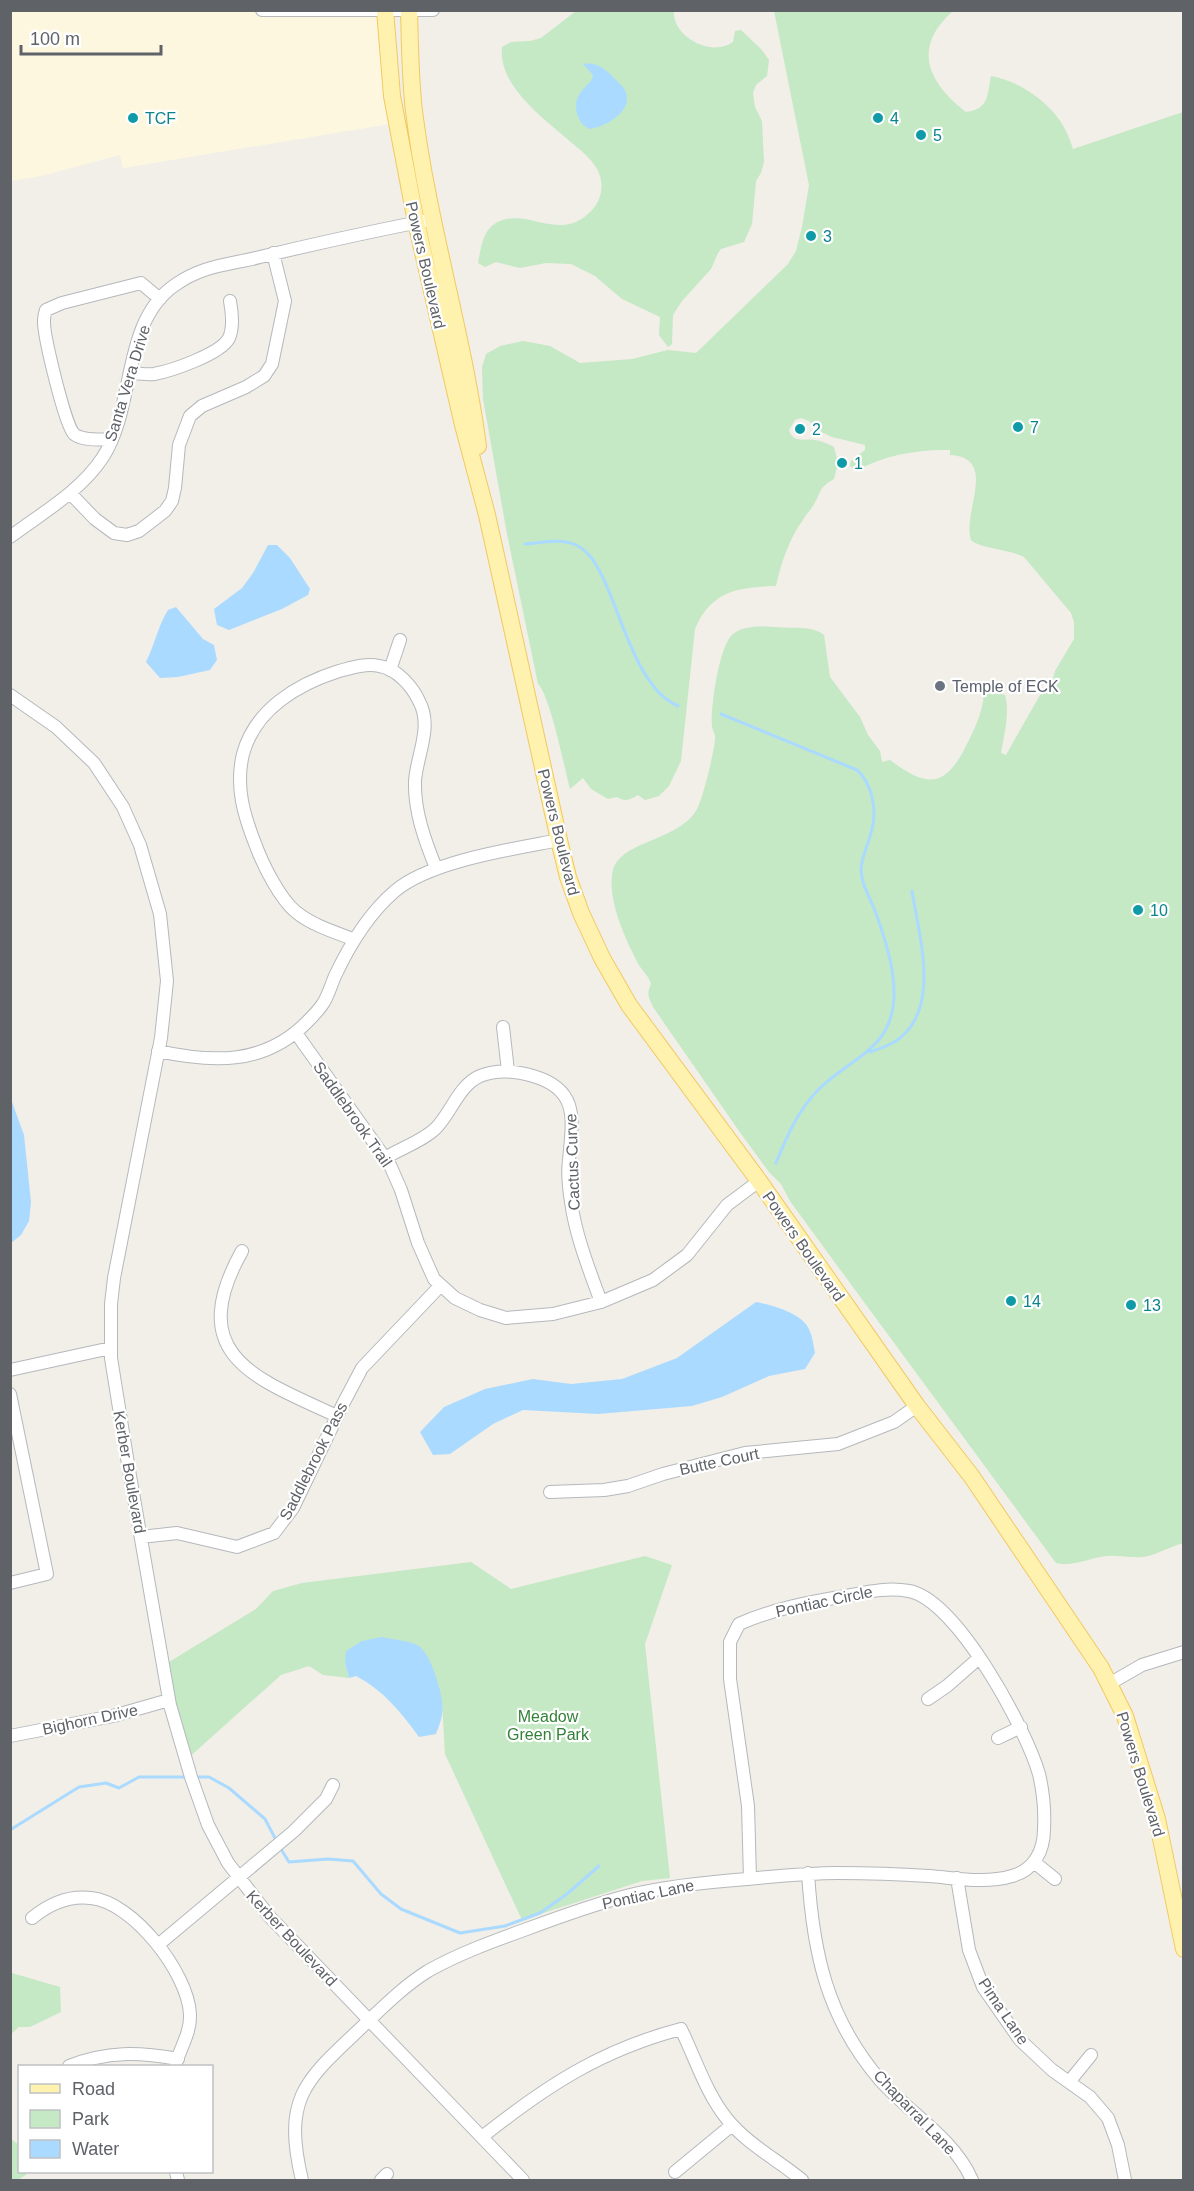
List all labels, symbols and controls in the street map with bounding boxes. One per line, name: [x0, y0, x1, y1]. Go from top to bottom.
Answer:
scale bar: [21, 18, 160, 56]
text: 100 m: [30, 29, 80, 49]
place label: TCF: [145, 110, 176, 127]
place label: 4: [890, 110, 899, 127]
marker: TCF: [126, 111, 140, 125]
marker: 4: [871, 111, 885, 125]
place label: 5: [933, 127, 942, 144]
marker: 5: [914, 128, 928, 142]
street label: Powers Boulevard: [403, 200, 448, 330]
place label: 3: [823, 228, 832, 245]
marker: 3: [804, 229, 818, 243]
street label: Santa Vera Drive: [102, 323, 153, 443]
place label: 7: [1030, 419, 1039, 436]
marker: 7: [1011, 420, 1025, 434]
place label: 2: [812, 421, 821, 438]
marker: 2: [793, 422, 807, 436]
place label: 1: [854, 455, 863, 472]
marker: 1: [835, 456, 849, 470]
place label: Temple of ECK: [952, 678, 1059, 695]
marker: Temple of ECK: [933, 679, 947, 693]
street label: Powers Boulevard: [535, 767, 582, 897]
place label: 10: [1150, 902, 1168, 919]
marker: 10: [1131, 903, 1145, 917]
street label: Saddlebrook Trail: [310, 1058, 395, 1170]
street label: Cactus Curve: [562, 1113, 583, 1211]
street label: Powers Boulevard: [759, 1188, 848, 1304]
place label: 14: [1023, 1293, 1041, 1310]
marker: 14: [1004, 1294, 1018, 1308]
place label: 13: [1143, 1297, 1161, 1314]
marker: 13: [1124, 1298, 1138, 1312]
street label: Saddlebrook Pass: [276, 1400, 350, 1523]
street label: Kerber Boulevard: [110, 1409, 149, 1535]
street label: Butte Court: [678, 1445, 761, 1478]
street label: Pontiac Circle: [774, 1583, 874, 1620]
street label: Bighorn Drive: [41, 1701, 139, 1738]
park label: Meadow Green Park: [507, 1708, 590, 1743]
street label: Powers Boulevard: [1113, 1710, 1168, 1839]
street label: Pontiac Lane: [601, 1876, 696, 1913]
street label: Kerber Boulevard: [243, 1887, 340, 1990]
street label: Pima Lane: [975, 1975, 1032, 2048]
legend: [18, 2065, 213, 2173]
street label: Chaparral Lane: [870, 2067, 959, 2158]
text: Road: [72, 2079, 115, 2099]
text: Park: [72, 2109, 110, 2129]
text: Water: [72, 2139, 119, 2159]

